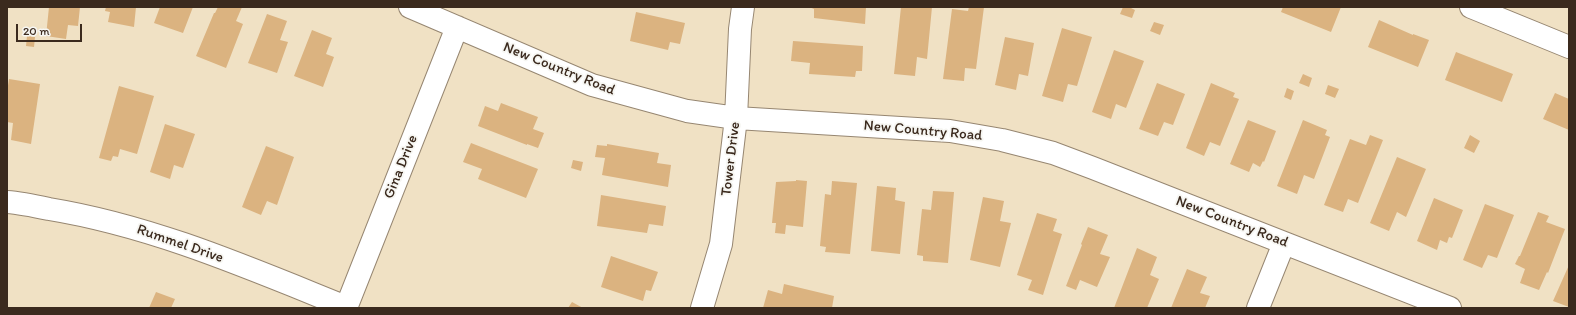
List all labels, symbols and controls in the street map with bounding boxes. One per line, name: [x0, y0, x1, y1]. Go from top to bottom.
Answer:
scale bar: [18, 16, 84, 42]
text: 20 m: [23, 24, 50, 38]
street label: New Country Road: [500, 38, 618, 100]
street label: New Country Road: [863, 117, 983, 145]
street label: Tower Drive: [718, 121, 744, 197]
street label: Gina Drive: [380, 132, 422, 202]
street label: New Country Road: [1173, 192, 1291, 252]
street label: Rummel Drive: [134, 221, 226, 267]

